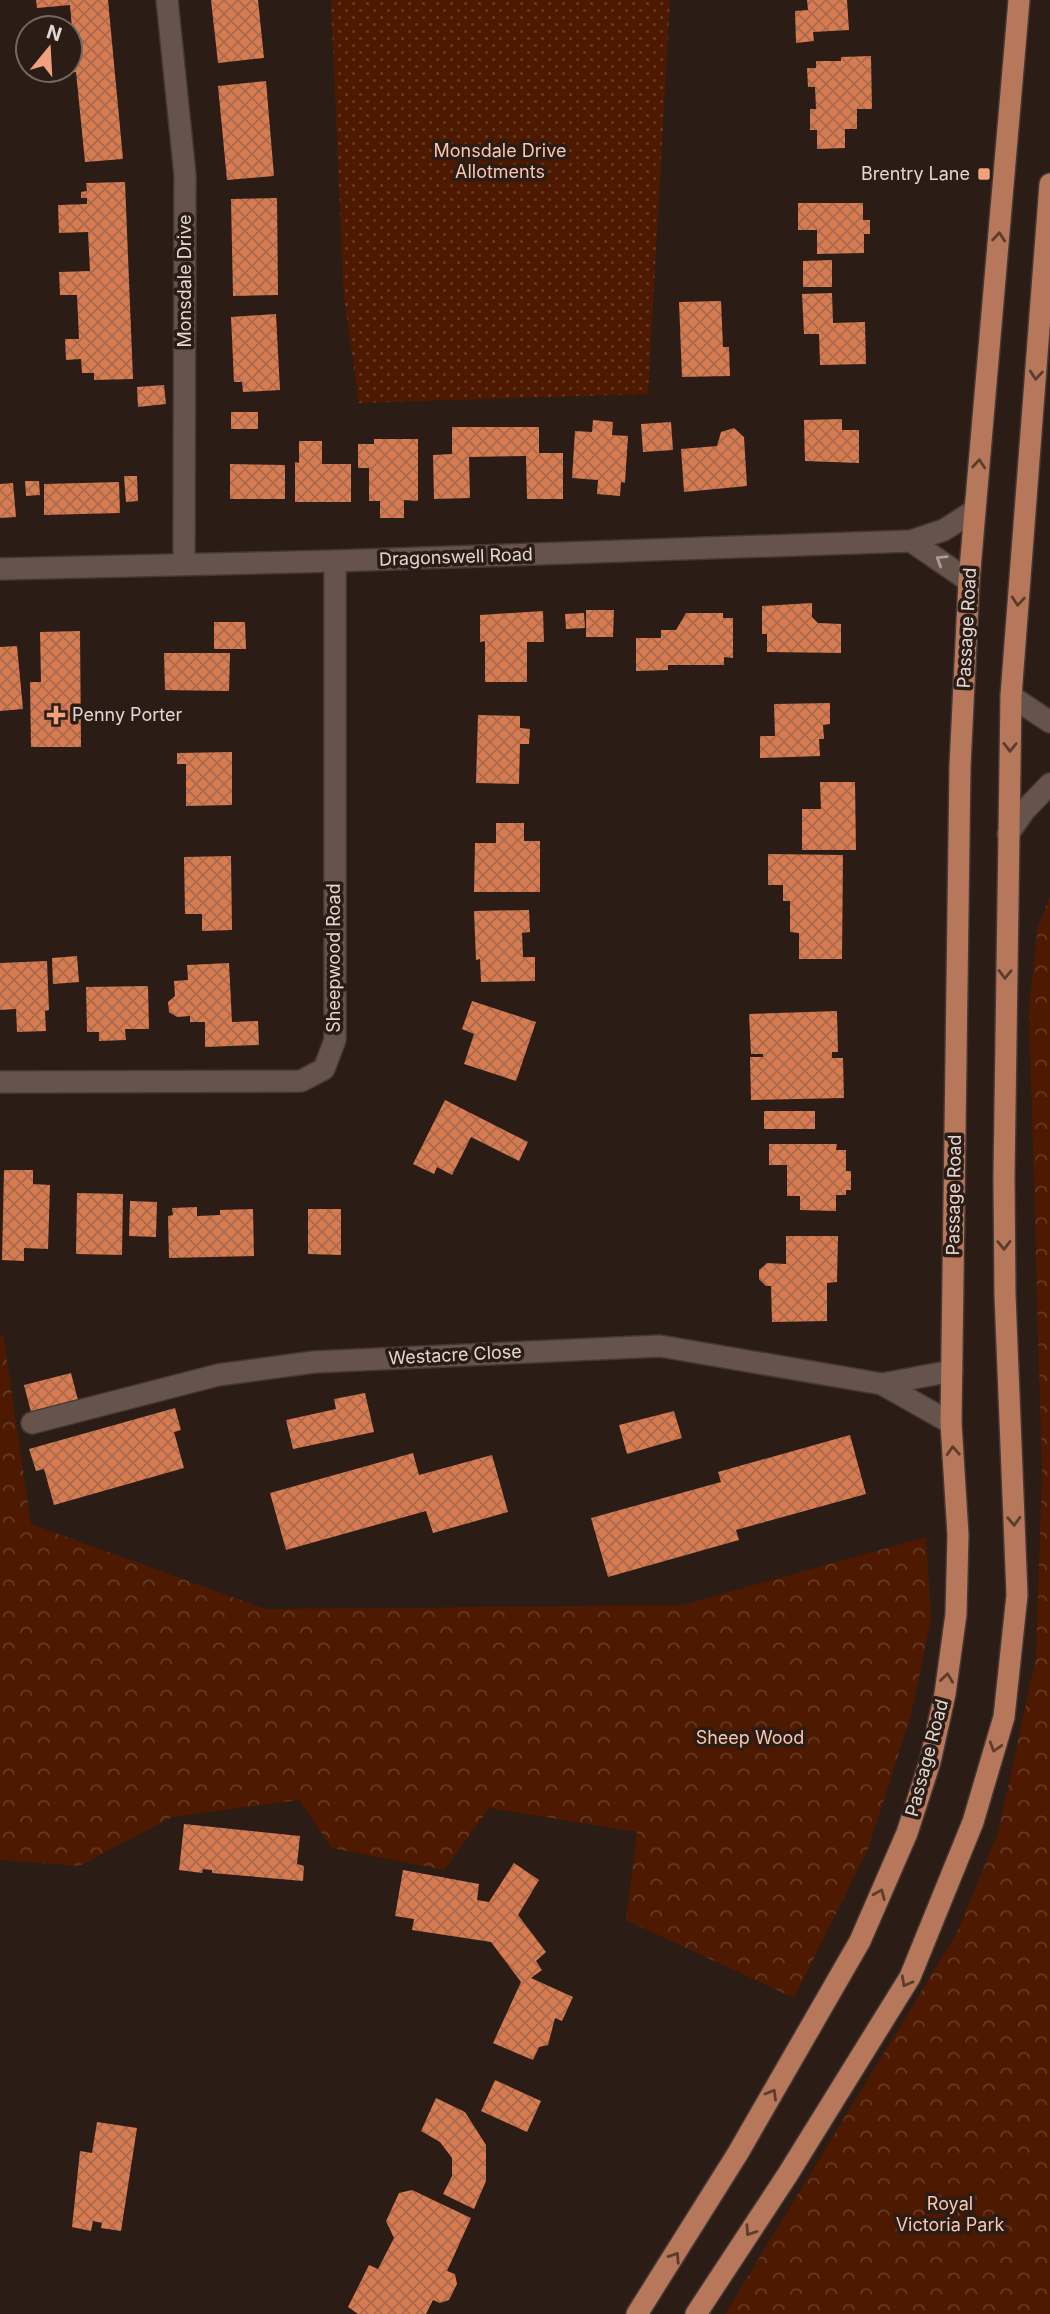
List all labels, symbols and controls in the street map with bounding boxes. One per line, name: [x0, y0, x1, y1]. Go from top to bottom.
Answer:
north arrow: [14, 14, 84, 84]
text: N: [44, 20, 65, 46]
park label: Monsdale Drive Allotments: [434, 140, 566, 182]
place label: Brentry Lane: [861, 163, 970, 184]
marker: Brentry Lane: [976, 166, 992, 182]
street label: Monsdale Drive: [174, 215, 195, 347]
one-way arrow: [991, 232, 1006, 243]
one-way arrow: [1029, 369, 1044, 380]
one-way arrow: [971, 458, 986, 469]
street label: Dragonswell Road: [379, 543, 533, 570]
one-way arrow: [935, 556, 948, 569]
street label: Passage Road: [953, 567, 980, 689]
one-way arrow: [1011, 596, 1026, 607]
place label: Penny Porter: [72, 704, 183, 725]
marker: Penny Porter: [46, 705, 66, 725]
one-way arrow: [1002, 742, 1018, 753]
street label: Sheepwood Road: [323, 883, 344, 1033]
one-way arrow: [998, 969, 1013, 980]
street label: Passage Road: [942, 1134, 965, 1256]
one-way arrow: [996, 1240, 1012, 1251]
street label: Westacre Close: [388, 1341, 522, 1368]
one-way arrow: [946, 1445, 961, 1456]
one-way arrow: [1006, 1516, 1021, 1527]
one-way arrow: [939, 1672, 954, 1684]
street label: Passage Road: [901, 1697, 952, 1819]
park label: Sheep Wood: [696, 1727, 804, 1748]
one-way arrow: [989, 1740, 1003, 1752]
one-way arrow: [872, 1889, 886, 1901]
one-way arrow: [901, 1975, 914, 1987]
one-way arrow: [764, 2089, 777, 2102]
park label: Royal Victoria Park: [896, 2193, 1004, 2235]
one-way arrow: [746, 2223, 758, 2236]
one-way arrow: [667, 2252, 679, 2265]

